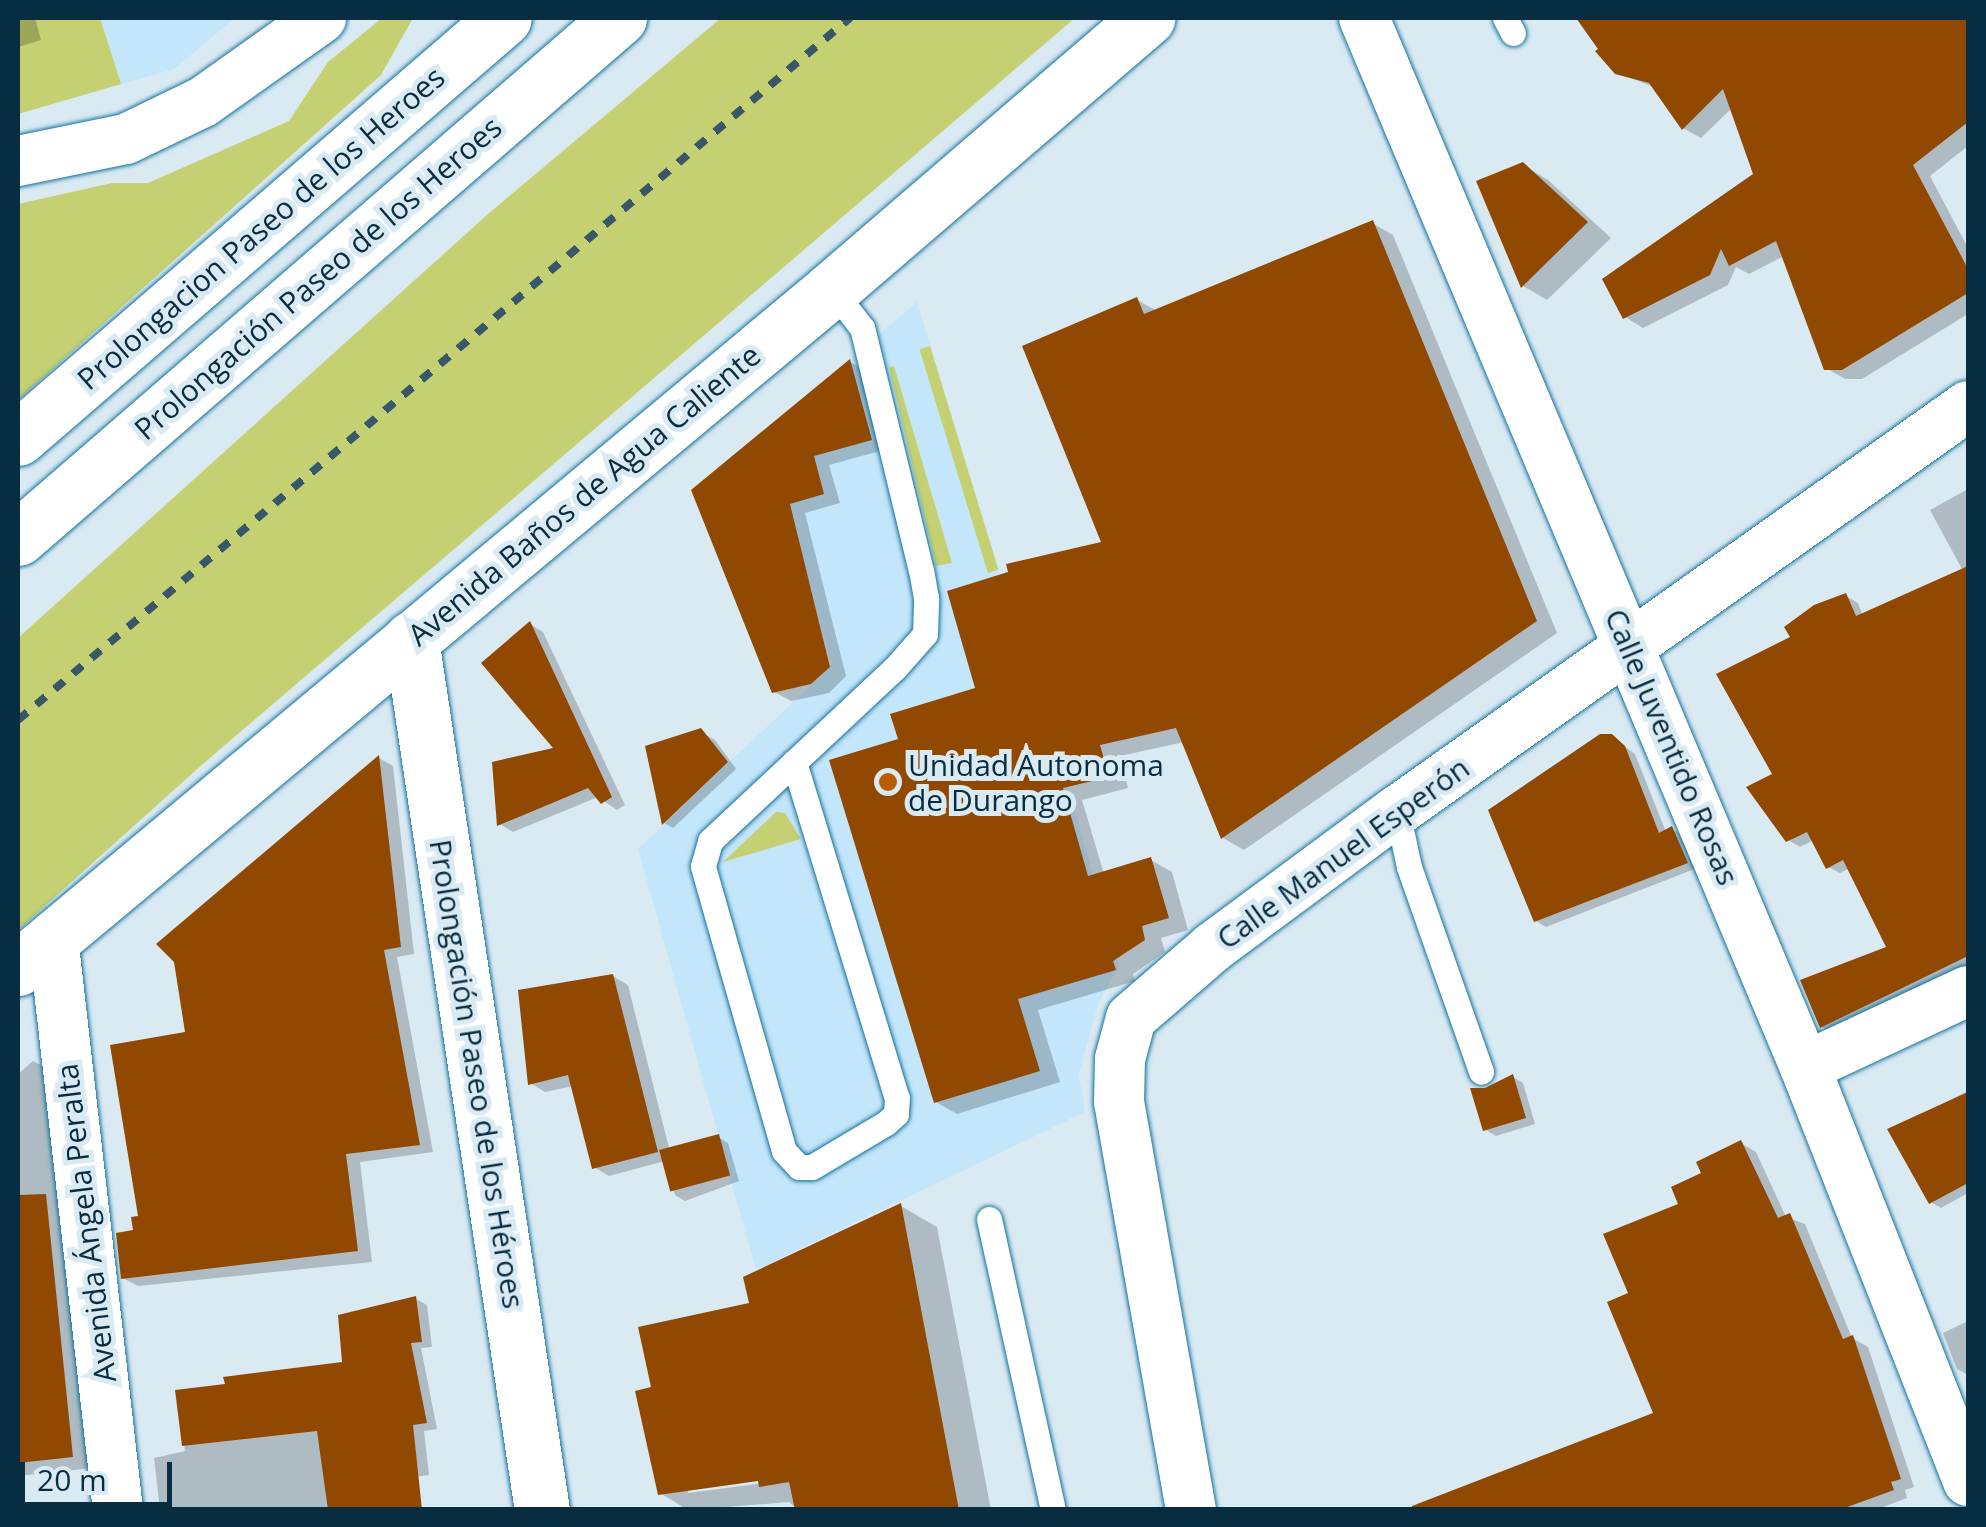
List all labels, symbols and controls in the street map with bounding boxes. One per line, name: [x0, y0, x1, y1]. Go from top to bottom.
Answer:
street label: Prolongacion Paseo de los Heroes: [70, 59, 452, 397]
street label: Prolongación Paseo de los Heroes: [127, 109, 509, 447]
street label: Avenida Baños de Agua Caliente: [401, 337, 767, 653]
street label: Calle Juventido Rosas: [1598, 604, 1746, 890]
place label: Unidad Autonoma de Durango: [908, 747, 1164, 818]
street label: Calle Manuel Esperón: [1210, 749, 1476, 957]
marker: Unidad Autonoma de Durango: [877, 771, 899, 793]
street label: Prolongación Paseo de los Héroes: [422, 837, 532, 1311]
street label: Avenida Ángela Peralta: [49, 1062, 123, 1384]
scale bar: [25, 1442, 178, 1504]
text: 20 m: [37, 1459, 107, 1500]

